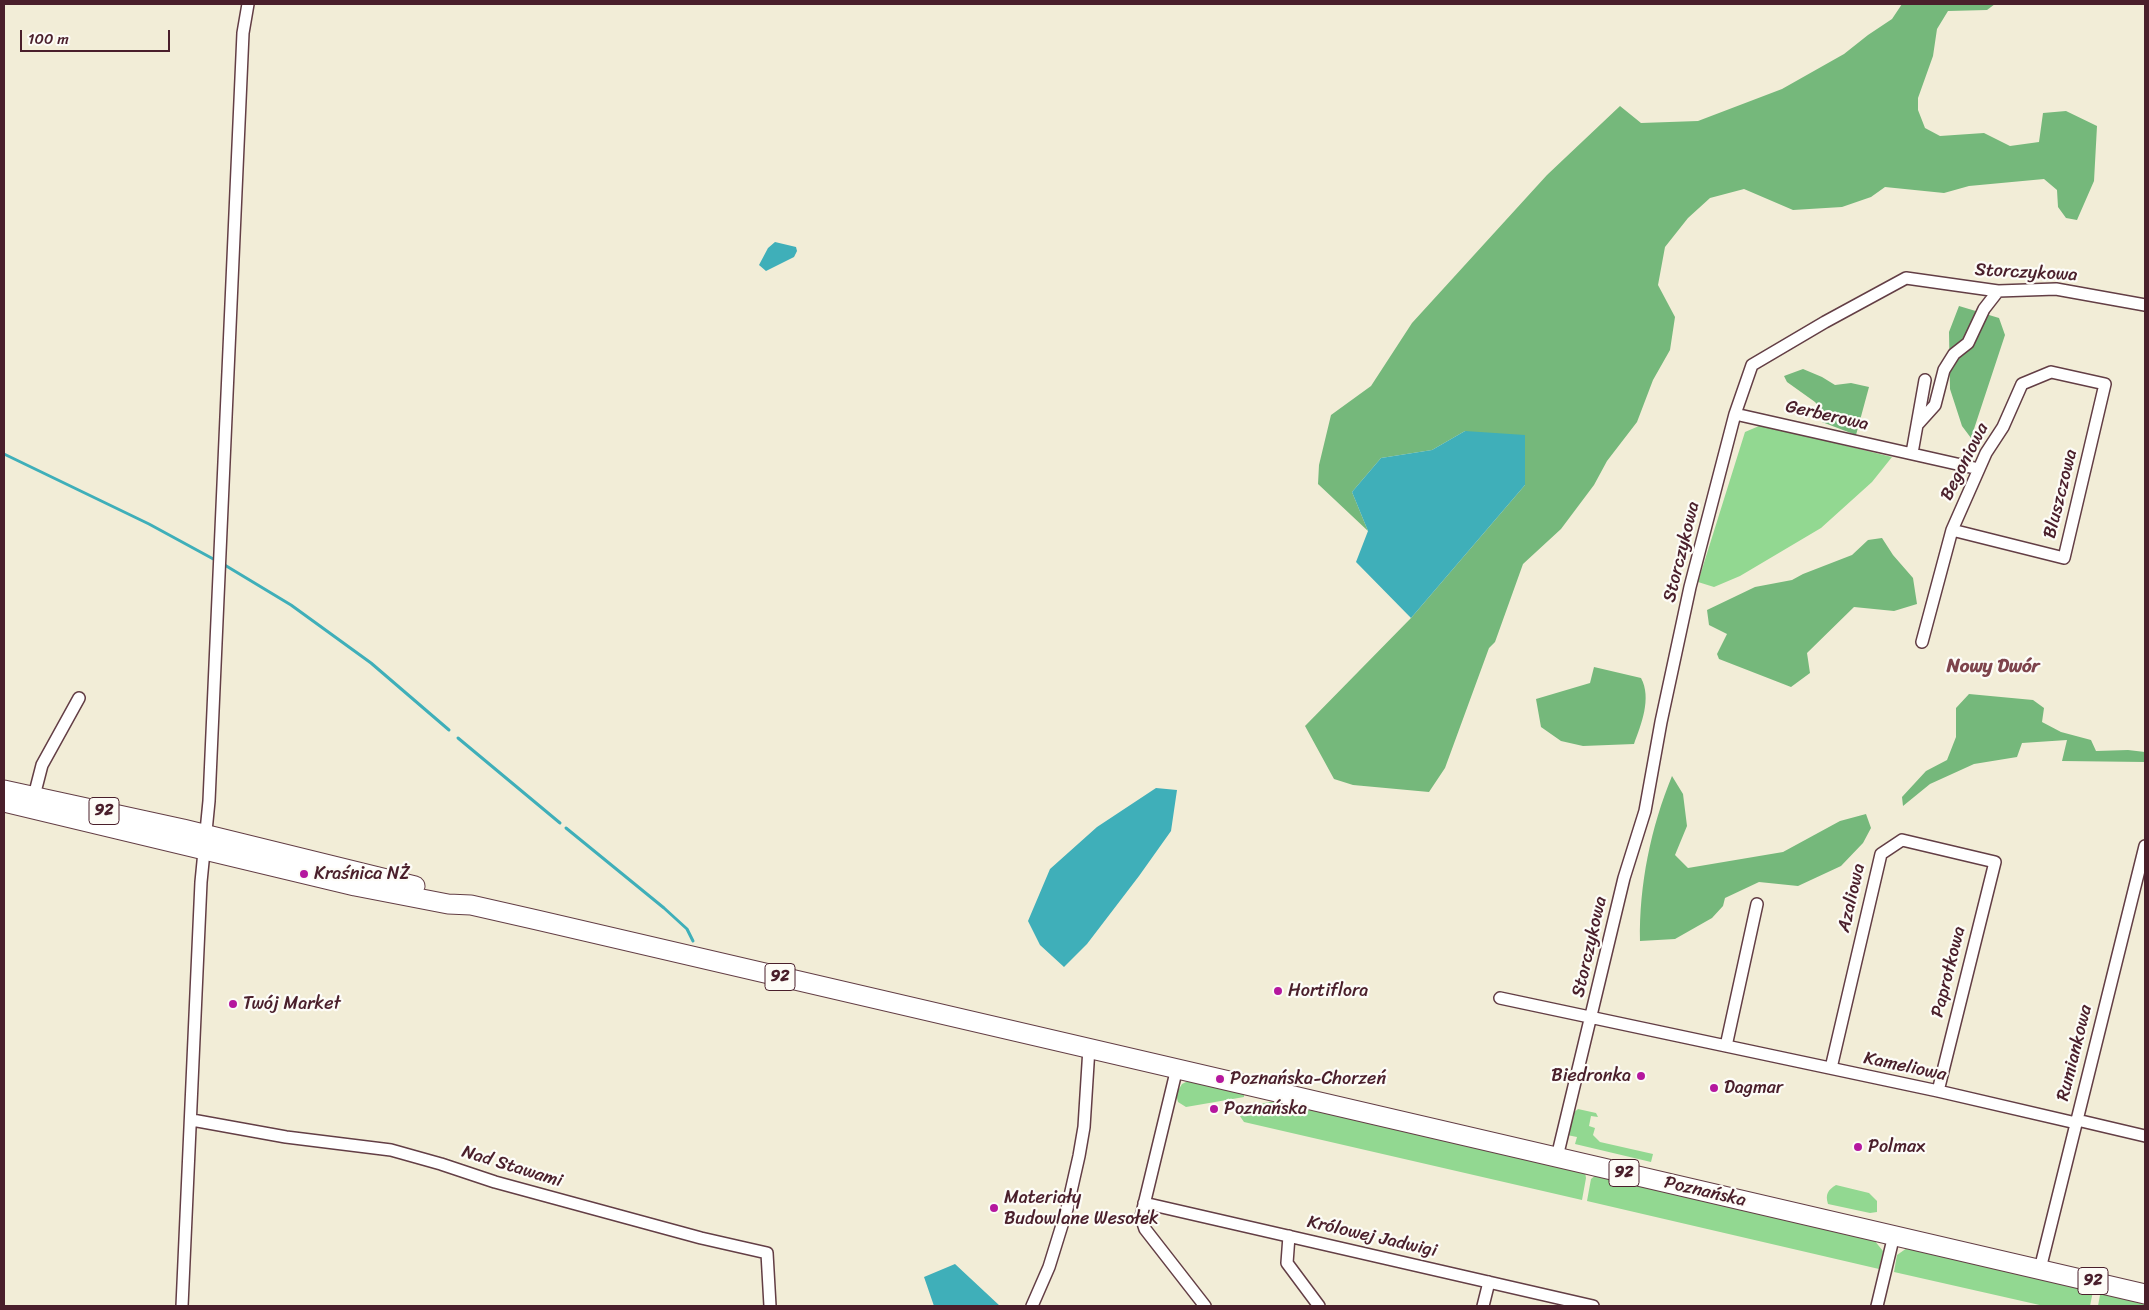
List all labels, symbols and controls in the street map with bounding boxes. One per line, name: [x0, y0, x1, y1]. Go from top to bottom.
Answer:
scale bar: [22, 20, 172, 52]
text: 100 m: [28, 26, 69, 52]
street label: Storczykowa: [1974, 260, 2078, 286]
street label: Gerberowa: [1783, 396, 1871, 436]
street label: Begoniowa: [1936, 420, 1994, 504]
street label: Bluszczowa: [2039, 447, 2083, 541]
street label: Storczykowa: [1659, 500, 1705, 604]
district label: Nowy Dwór: [1947, 656, 2039, 678]
road number: 92: [89, 798, 119, 824]
street label: Azaliowa: [1834, 862, 1870, 934]
place label: Kraśnica NŻ: [314, 863, 410, 885]
marker: Kraśnica NŻ: [298, 868, 310, 880]
street label: Storczykowa: [1568, 895, 1612, 999]
street label: Paprotkowa: [1927, 924, 1971, 1020]
road number: 92: [765, 964, 795, 990]
place label: Hortiflora: [1288, 980, 1368, 1002]
marker: Hortiflora: [1272, 985, 1284, 997]
place label: Twój Market: [243, 993, 341, 1015]
marker: Twój Market: [227, 998, 239, 1010]
street label: Rumiankowa: [2053, 1003, 2097, 1103]
street label: Kameliowa: [1862, 1048, 1948, 1086]
place label: Biedronka: [1551, 1065, 1631, 1087]
place label: Poznańska-Chorzeń: [1230, 1068, 1386, 1090]
marker: Biedronka: [1635, 1070, 1647, 1082]
marker: Poznańska-Chorzeń: [1214, 1073, 1226, 1085]
place label: Dagmar: [1724, 1077, 1783, 1099]
marker: Dagmar: [1708, 1082, 1720, 1094]
place label: Poznańska: [1224, 1098, 1307, 1120]
marker: Poznańska: [1208, 1103, 1220, 1115]
place label: Polmax: [1868, 1136, 1925, 1158]
street label: Nad Stawami: [459, 1141, 565, 1193]
marker: Polmax: [1852, 1141, 1864, 1153]
road number: 92: [1609, 1160, 1639, 1186]
street label: Poznańska: [1662, 1172, 1748, 1212]
place label: Materiały Budowlane Wesołek: [1004, 1187, 1159, 1230]
marker: Materiały Budowlane Wesołek: [988, 1202, 1000, 1214]
street label: Królowej Jadwigi: [1305, 1212, 1439, 1262]
road number: 92: [2078, 1268, 2108, 1294]

